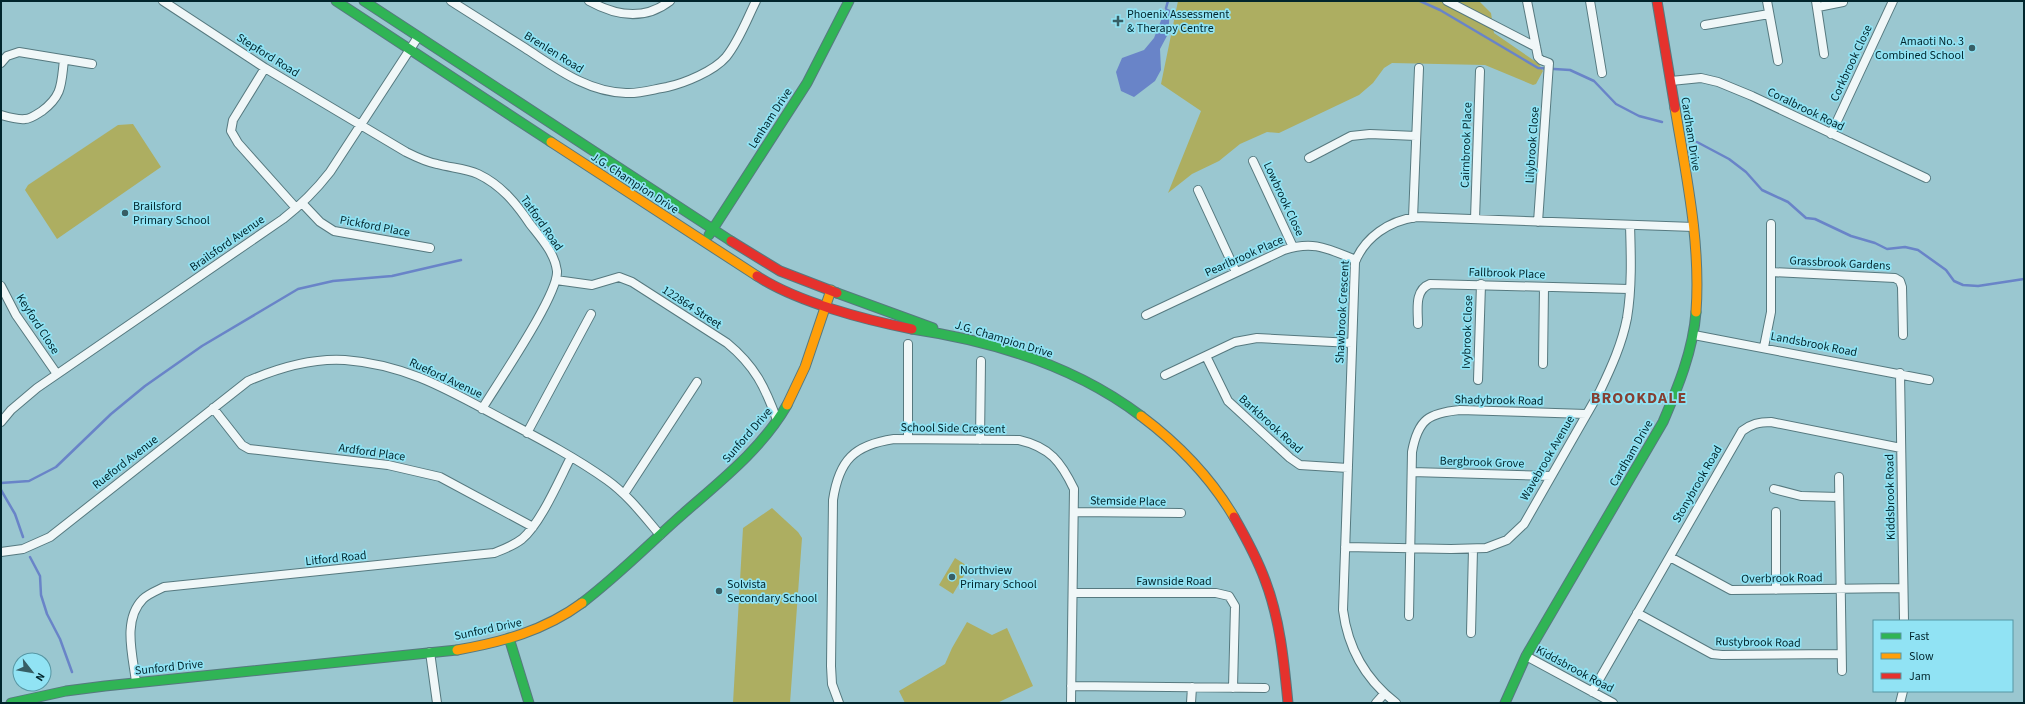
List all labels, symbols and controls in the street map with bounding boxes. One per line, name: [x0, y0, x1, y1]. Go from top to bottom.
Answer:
place label: Phoenix Assessment & Therapy Centre: [1127, 6, 1229, 37]
marker: Phoenix Assessment & Therapy Centre: [1112, 15, 1124, 27]
street label: Corkbrook Close: [1826, 22, 1877, 104]
street label: Brenlen Road: [521, 27, 587, 77]
street label: Stepford Road: [233, 29, 302, 82]
place label: Amaoti No. 3 Combined School: [1875, 33, 1964, 64]
marker: Amaoti No. 3 Combined School: [1967, 43, 1977, 53]
street label: Coralbrook Road: [1764, 83, 1847, 136]
street label: Lenham Drive: [744, 85, 796, 152]
street label: Cardham Drive: [1676, 96, 1705, 172]
street label: Cairnbrook Place: [1457, 102, 1476, 188]
street label: Lilybrook Close: [1521, 106, 1544, 184]
street label: J.G. Champion Drive: [587, 149, 682, 218]
street label: Lowbrook Close: [1259, 159, 1308, 239]
street label: Tatford Road: [516, 192, 567, 254]
place label: Brailsford Primary School: [133, 198, 210, 229]
marker: Brailsford Primary School: [120, 208, 130, 218]
street label: Brailsford Avenue: [186, 211, 268, 276]
street label: Pickford Place: [338, 211, 412, 242]
street label: Pearlbrook Place: [1202, 231, 1286, 281]
street label: Grassbrook Gardens: [1789, 252, 1891, 275]
street label: Shawbrook Crescent: [1331, 260, 1354, 364]
street label: Fallbrook Place: [1468, 264, 1546, 283]
street label: 122864 Street: [658, 282, 725, 333]
street label: Keyford Close: [12, 291, 63, 358]
street label: Ivybrook Close: [1458, 295, 1477, 369]
street label: J.G. Champion Drive: [953, 316, 1055, 362]
street label: Landsbrook Road: [1769, 328, 1859, 361]
street label: Rueford Avenue: [406, 354, 485, 403]
district label: BROOKDALE: [1591, 387, 1687, 409]
street label: Barkbrook Road: [1235, 391, 1306, 458]
street label: Shadybrook Road: [1454, 391, 1544, 410]
street label: Sunford Drive: [718, 404, 776, 467]
street label: Wavebrook Avenue: [1516, 412, 1579, 504]
street label: Cardham Drive: [1605, 417, 1657, 490]
street label: School Side Crescent: [900, 419, 1006, 438]
street label: Rueford Avenue: [89, 431, 162, 493]
street label: Ardford Place: [337, 439, 406, 466]
street label: Stonybrook Road: [1668, 443, 1726, 526]
street label: Bergbrook Grove: [1439, 453, 1525, 472]
street label: Kiddsbrook Road: [1881, 454, 1900, 540]
street label: Stemside Place: [1090, 492, 1166, 511]
street label: Litford Road: [305, 547, 368, 570]
place label: Northview Primary School: [960, 562, 1037, 593]
street label: Overbrook Road: [1741, 569, 1823, 588]
marker: Northview Primary School: [947, 572, 957, 582]
street label: Fawnside Road: [1136, 573, 1212, 590]
place label: Solvista Secondary School: [727, 576, 817, 607]
marker: Solvista Secondary School: [714, 586, 724, 596]
street label: Sunford Drive: [453, 614, 523, 645]
legend: [1873, 620, 2013, 692]
text: Fast: [1909, 628, 1929, 645]
street label: Rustybrook Road: [1715, 633, 1801, 652]
street label: Kiddsbrook Road: [1533, 642, 1617, 697]
text: Slow: [1909, 648, 1934, 665]
north arrow: [12, 652, 52, 692]
street label: Sunford Drive: [134, 655, 204, 680]
text: Jam: [1909, 668, 1931, 685]
text: N: [32, 670, 48, 684]

